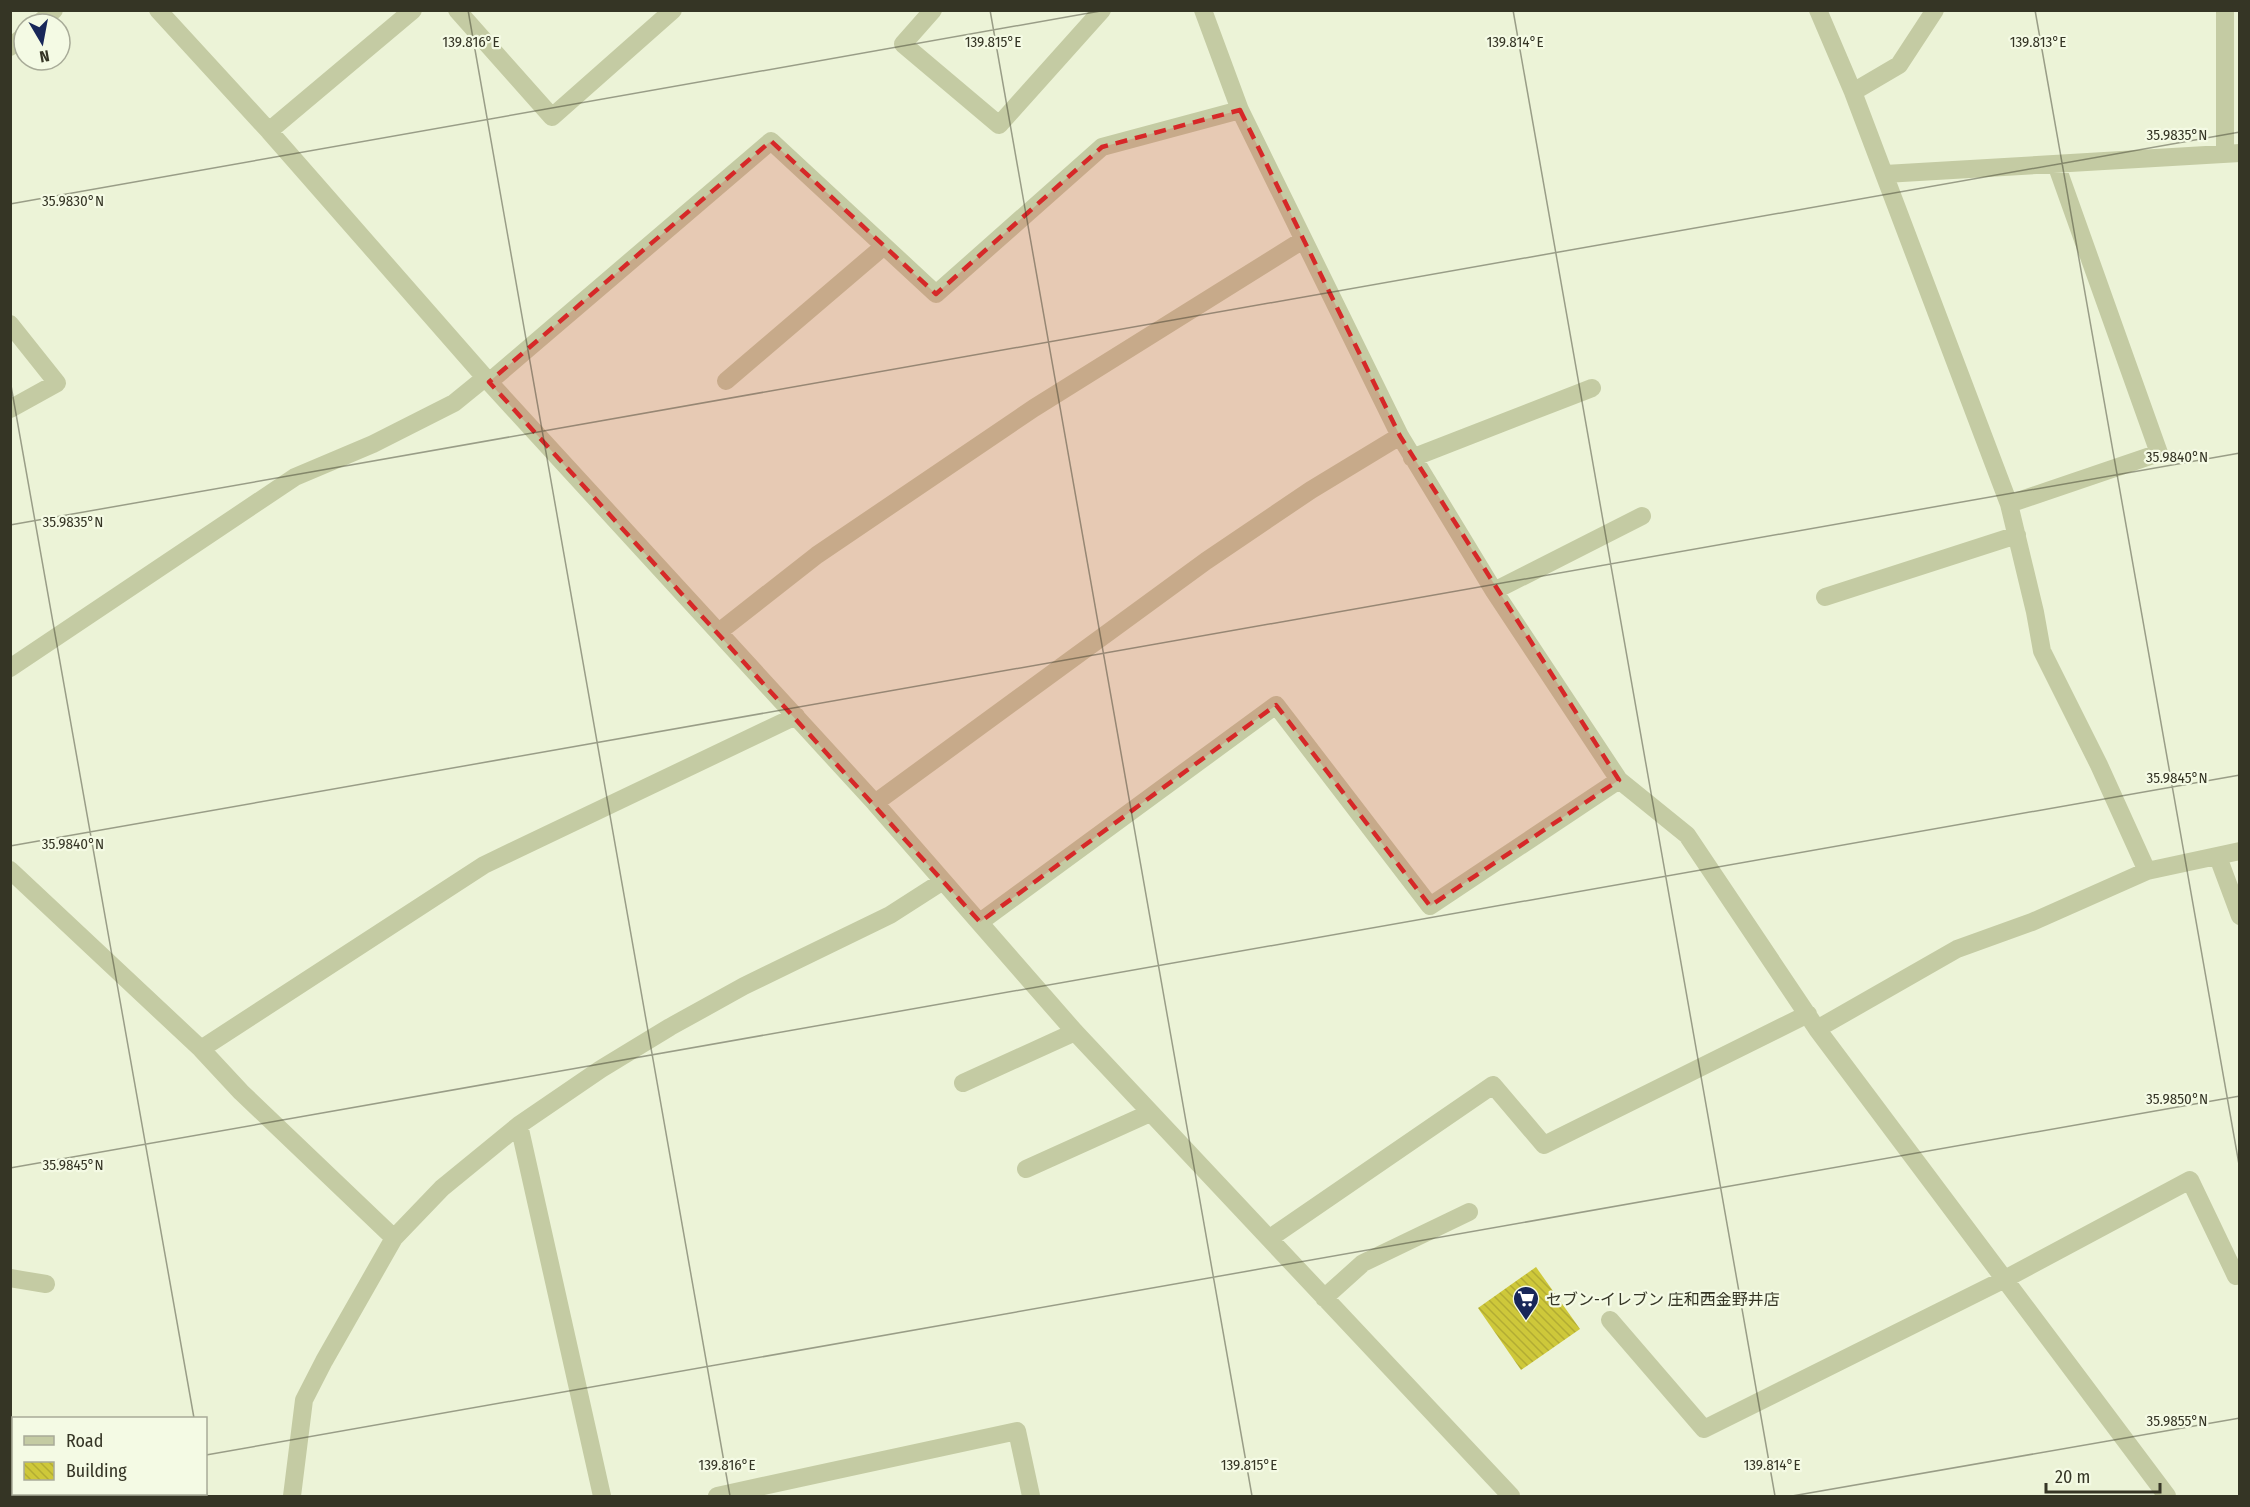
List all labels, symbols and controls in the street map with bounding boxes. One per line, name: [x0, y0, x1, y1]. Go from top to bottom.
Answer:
north arrow: [12, 12, 72, 72]
text: 139.816°E: [442, 33, 500, 51]
text: 139.815°E: [965, 33, 1021, 51]
text: 139.814°E: [1486, 33, 1544, 51]
text: 139.813°E: [2010, 33, 2066, 51]
text: N: [38, 46, 51, 66]
text: 35.9835°N: [2147, 126, 2207, 144]
text: 35.9830°N: [42, 192, 104, 210]
text: 35.9840°N: [2146, 448, 2208, 466]
text: 35.9835°N: [43, 513, 103, 531]
text: 35.9845°N: [2146, 769, 2208, 787]
text: 35.9840°N: [42, 835, 104, 853]
text: 35.9850°N: [2146, 1090, 2208, 1108]
text: 35.9845°N: [42, 1156, 104, 1174]
supermarket icon: セブン-イレブン 庄和西金野井店: [1511, 1284, 1541, 1322]
place label: セブン-イレブン 庄和西金野井店: [1546, 1290, 1780, 1309]
text: 35.9855°N: [2147, 1412, 2207, 1430]
legend: [12, 1417, 207, 1495]
text: Road: [66, 1430, 103, 1452]
text: 139.816°E: [698, 1456, 756, 1474]
text: 139.815°E: [1221, 1456, 1277, 1474]
text: 139.814°E: [1743, 1456, 1801, 1474]
scale bar: [2046, 1456, 2160, 1494]
text: Building: [66, 1460, 127, 1482]
text: 20 m: [2055, 1466, 2090, 1488]

